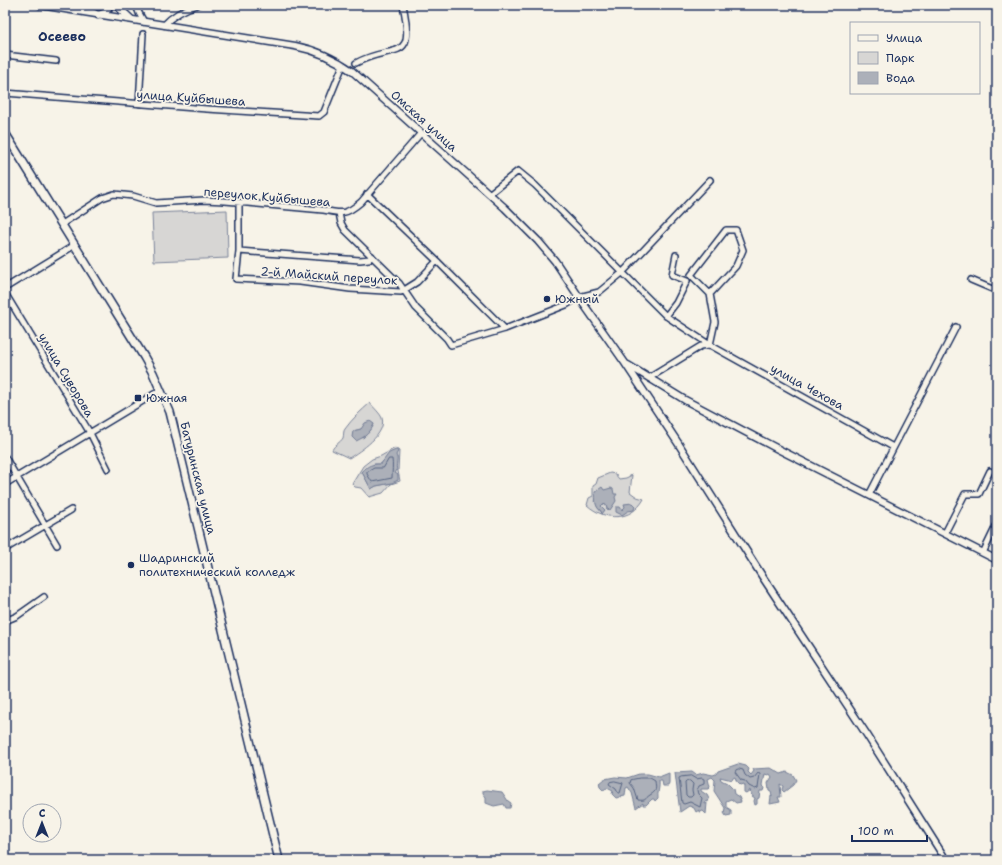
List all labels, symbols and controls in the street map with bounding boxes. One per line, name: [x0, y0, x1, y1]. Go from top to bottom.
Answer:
legend: [850, 22, 980, 94]
district label: Осеево: [38, 28, 86, 45]
text: Улица: [886, 30, 923, 46]
text: Парк: [886, 50, 915, 66]
text: Вода: [886, 70, 915, 86]
street label: улица Куйбышева: [136, 86, 247, 110]
street label: Омская улица: [387, 87, 461, 155]
street label: переулок Куйбышева: [203, 183, 331, 211]
street label: 2-й Майский переулок: [260, 263, 399, 289]
place label: Южный: [555, 291, 599, 307]
marker: Южный: [542, 294, 552, 304]
street label: улица Суворова: [34, 330, 98, 421]
street label: улица Чехова: [768, 360, 847, 414]
place label: Южная: [146, 390, 187, 406]
marker: Южная: [133, 393, 143, 403]
street label: Батуринская улица: [176, 420, 220, 537]
place label: Шадринский политехнический колледж: [139, 550, 295, 580]
marker: Шадринский политехнический колледж: [126, 560, 136, 570]
north arrow: [22, 803, 62, 843]
text: С: [39, 806, 46, 821]
scale bar: [852, 817, 927, 843]
text: 100 m: [858, 823, 894, 839]

